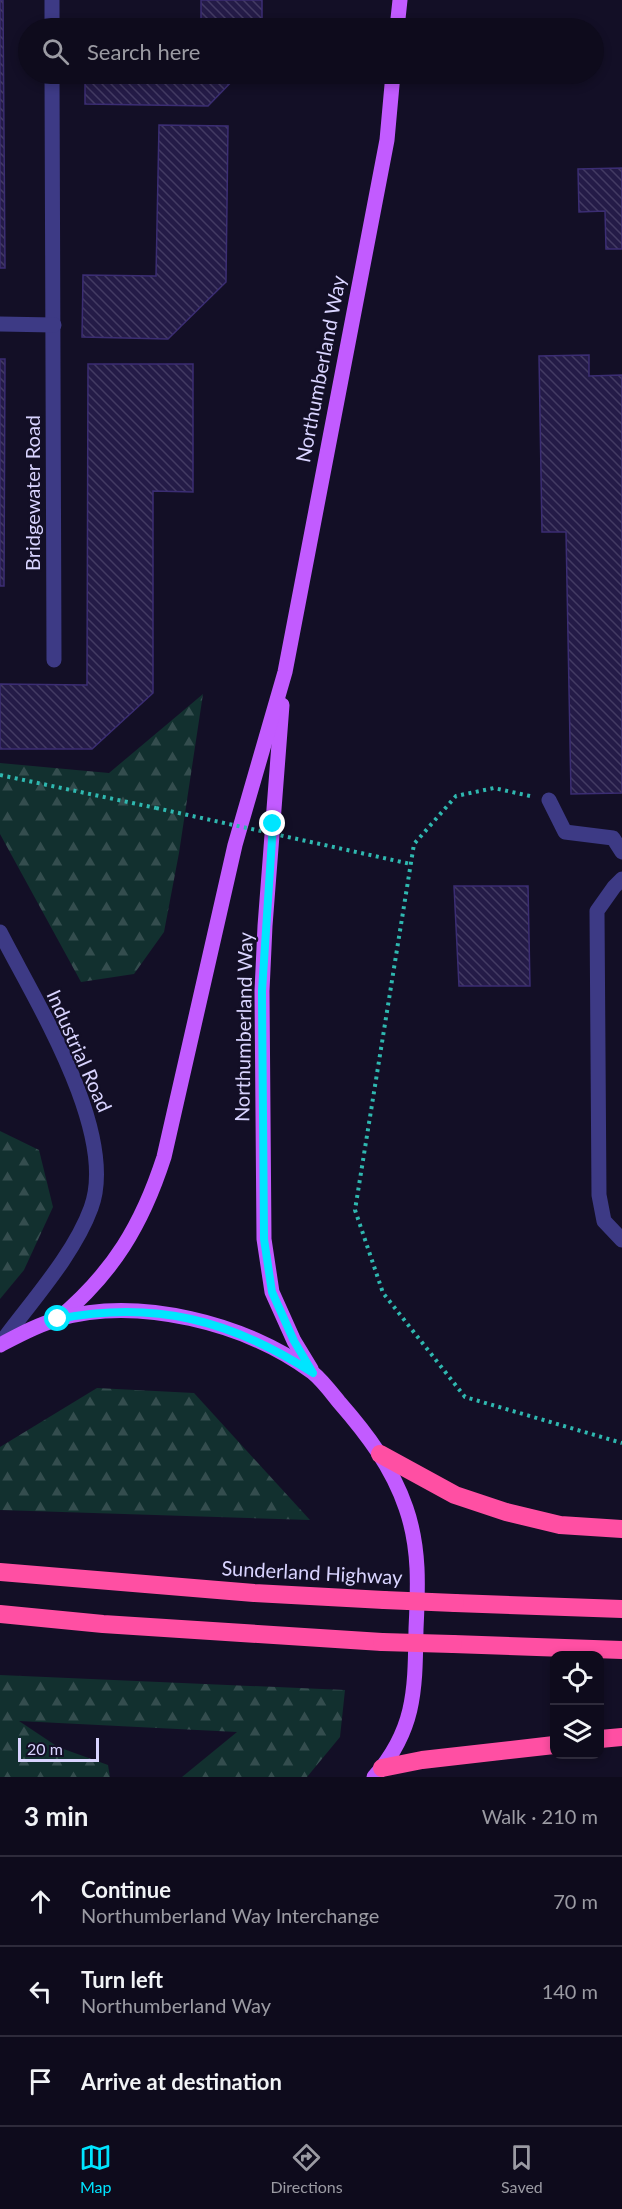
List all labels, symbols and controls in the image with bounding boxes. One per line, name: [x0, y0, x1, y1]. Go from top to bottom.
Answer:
search box: [18, 18, 604, 84]
icon: search: [39, 35, 72, 68]
text: Search here: [87, 38, 200, 65]
street label: Northumberland Way: [290, 273, 350, 464]
street label: Bridgewater Road: [20, 415, 44, 571]
route end: [259, 810, 285, 836]
street label: Northumberland Way: [229, 931, 257, 1122]
street label: Industrial Road: [42, 986, 118, 1115]
route start: [44, 1305, 70, 1331]
street label: Sunderland Highway: [221, 1555, 404, 1589]
map controls: [550, 1651, 604, 1759]
button: locate: [550, 1651, 604, 1705]
button: layers: [550, 1705, 604, 1759]
scale bar: [18, 1735, 99, 1762]
text: 20 m: [27, 1739, 63, 1758]
text: 3 min: [24, 1800, 88, 1832]
text: Walk · 210 m: [482, 1804, 598, 1828]
text: Continue: [81, 1876, 171, 1903]
icon: ahead: [24, 1885, 57, 1918]
text: 70 m: [553, 1889, 598, 1913]
text: Northumberland Way Interchange: [81, 1903, 379, 1927]
text: Turn left: [81, 1966, 163, 1993]
icon: left: [24, 1975, 57, 2008]
text: 140 m: [542, 1979, 598, 2003]
text: Northumberland Way: [81, 1993, 271, 2017]
icon: arrive: [24, 2065, 57, 2098]
text: Arrive at destination: [81, 2068, 282, 2095]
tab: Map: [79, 2141, 112, 2196]
tab: Directions: [270, 2141, 343, 2196]
tab: Saved: [501, 2141, 543, 2196]

